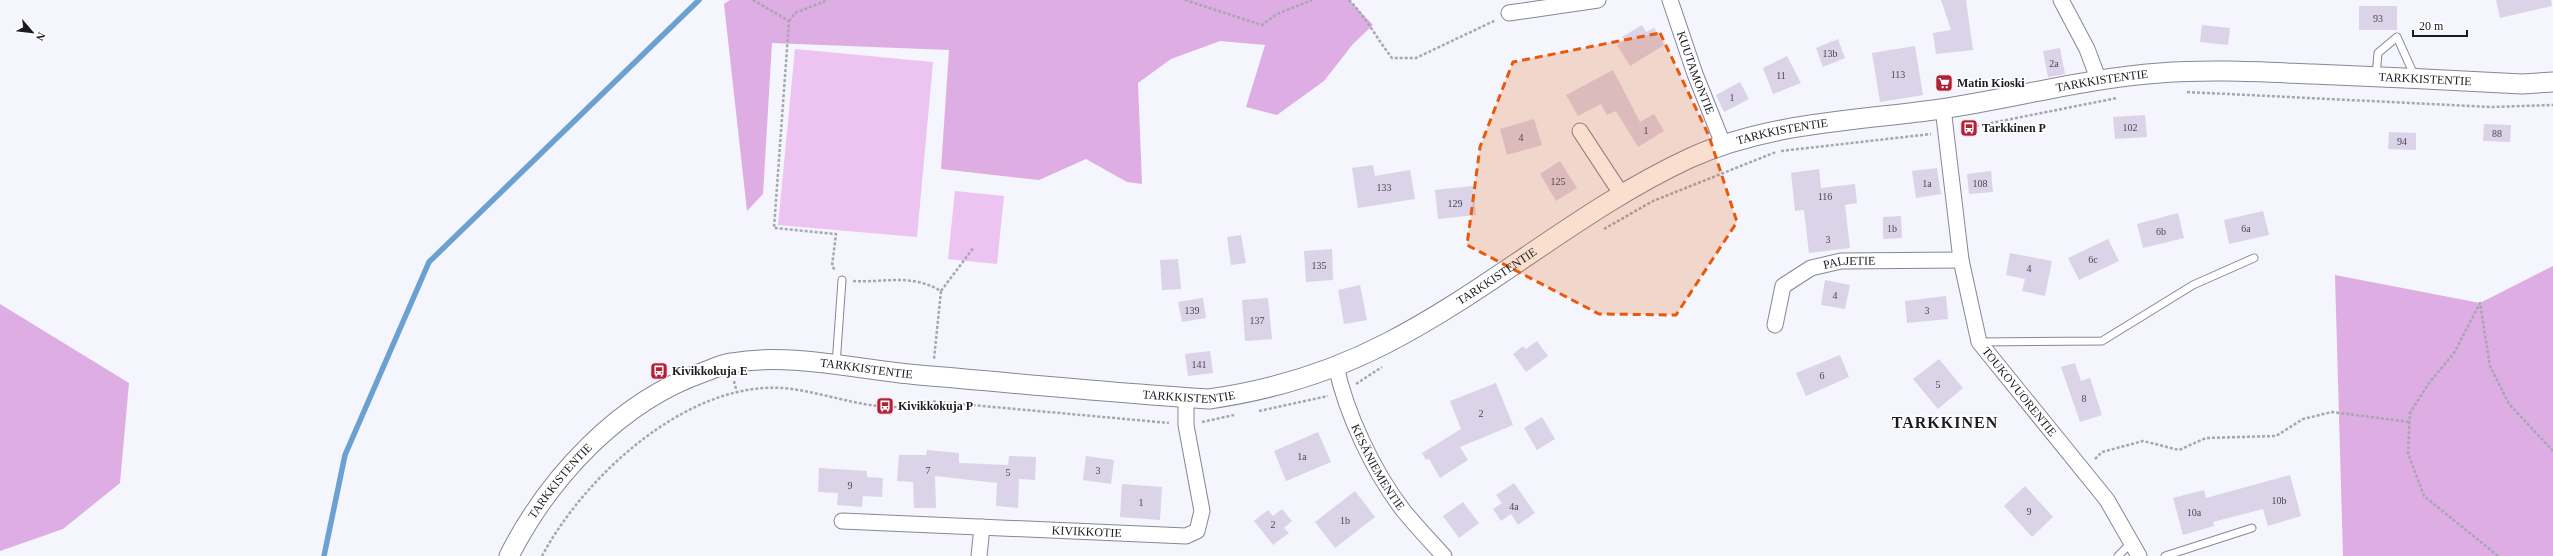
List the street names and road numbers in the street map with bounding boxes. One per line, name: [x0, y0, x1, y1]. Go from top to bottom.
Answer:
street label: KUUTAMONTIE: [1674, 29, 1717, 116]
street label: TARKKISTENTIE: [2055, 67, 2149, 95]
street label: TARKKISTENTIE: [2378, 70, 2472, 88]
street label: TARKKISTENTIE: [1735, 116, 1829, 148]
street label: TARKKISTENTIE: [1454, 245, 1539, 308]
street label: PALJETIE: [1822, 253, 1875, 272]
street label: TOUKOVUORENTIE: [1979, 344, 2060, 439]
street label: TARKKISTENTIE: [819, 356, 913, 381]
street label: TARKKISTENTIE: [1142, 387, 1236, 406]
street label: KESÄNIEMENTIE: [1348, 422, 1408, 513]
street label: TARKKISTENTIE: [525, 440, 595, 521]
street label: KIVIKKOTIE: [1051, 523, 1122, 540]

